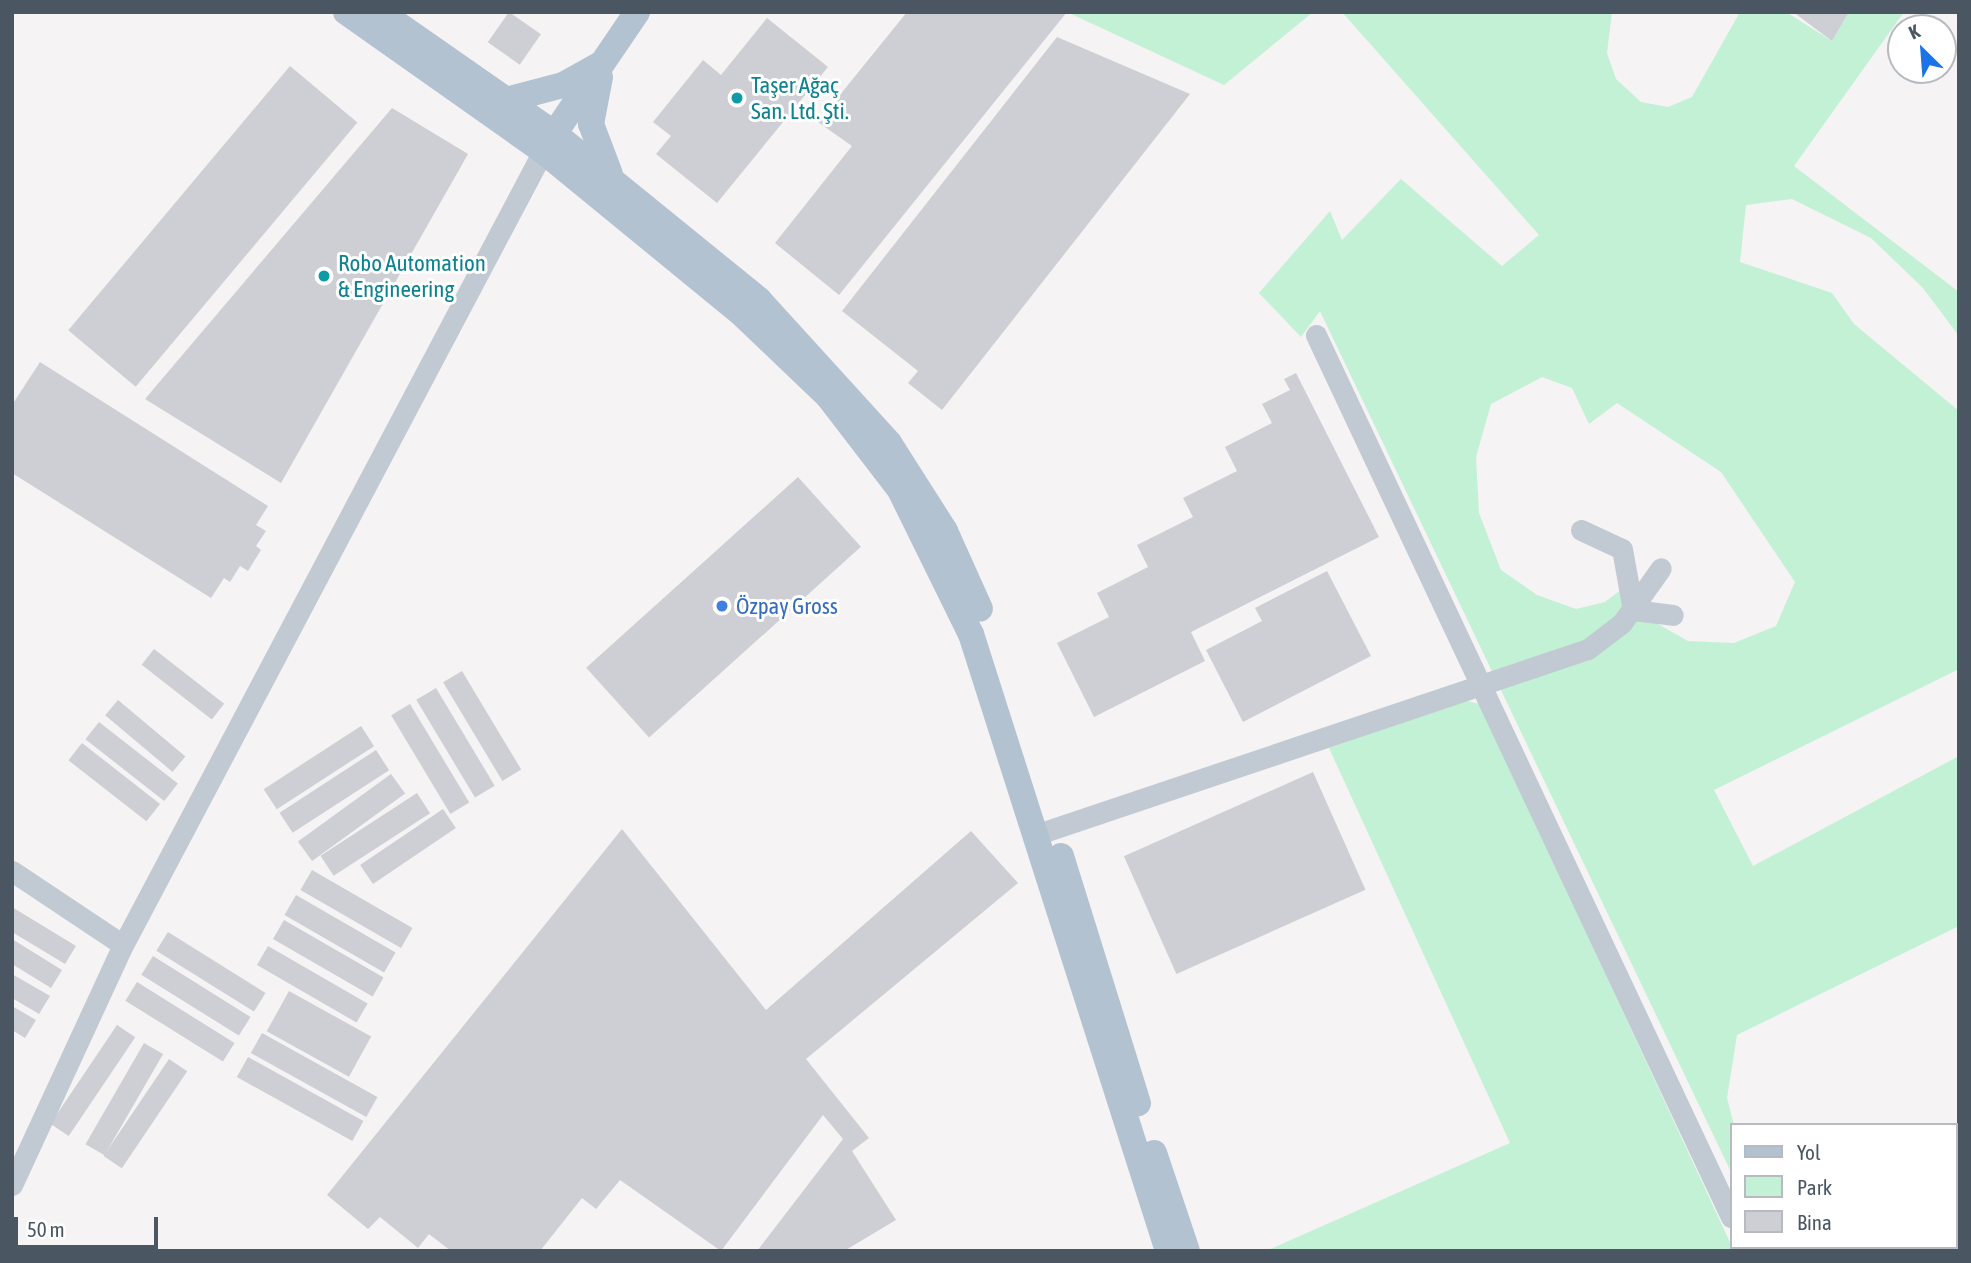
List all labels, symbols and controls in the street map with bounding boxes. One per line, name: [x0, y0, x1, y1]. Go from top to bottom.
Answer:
north arrow: [1887, 14, 1957, 84]
text: K: [1905, 20, 1923, 44]
place label: Taşer Ağaç San. Ltd. Şti.: [751, 71, 849, 125]
marker: Taşer Ağaç San. Ltd. Şti.: [729, 90, 745, 106]
place label: Robo Automation & Engineering: [338, 249, 486, 303]
marker: Robo Automation & Engineering: [316, 268, 332, 284]
place label: Özpay Gross: [736, 592, 838, 620]
marker: Özpay Gross: [714, 598, 730, 614]
legend: [1730, 1123, 1957, 1249]
text: Yol: [1797, 1140, 1821, 1164]
text: Park: [1797, 1175, 1832, 1199]
scale bar: [18, 1204, 161, 1248]
text: Bina: [1797, 1210, 1832, 1234]
text: 50 m: [27, 1217, 65, 1241]

